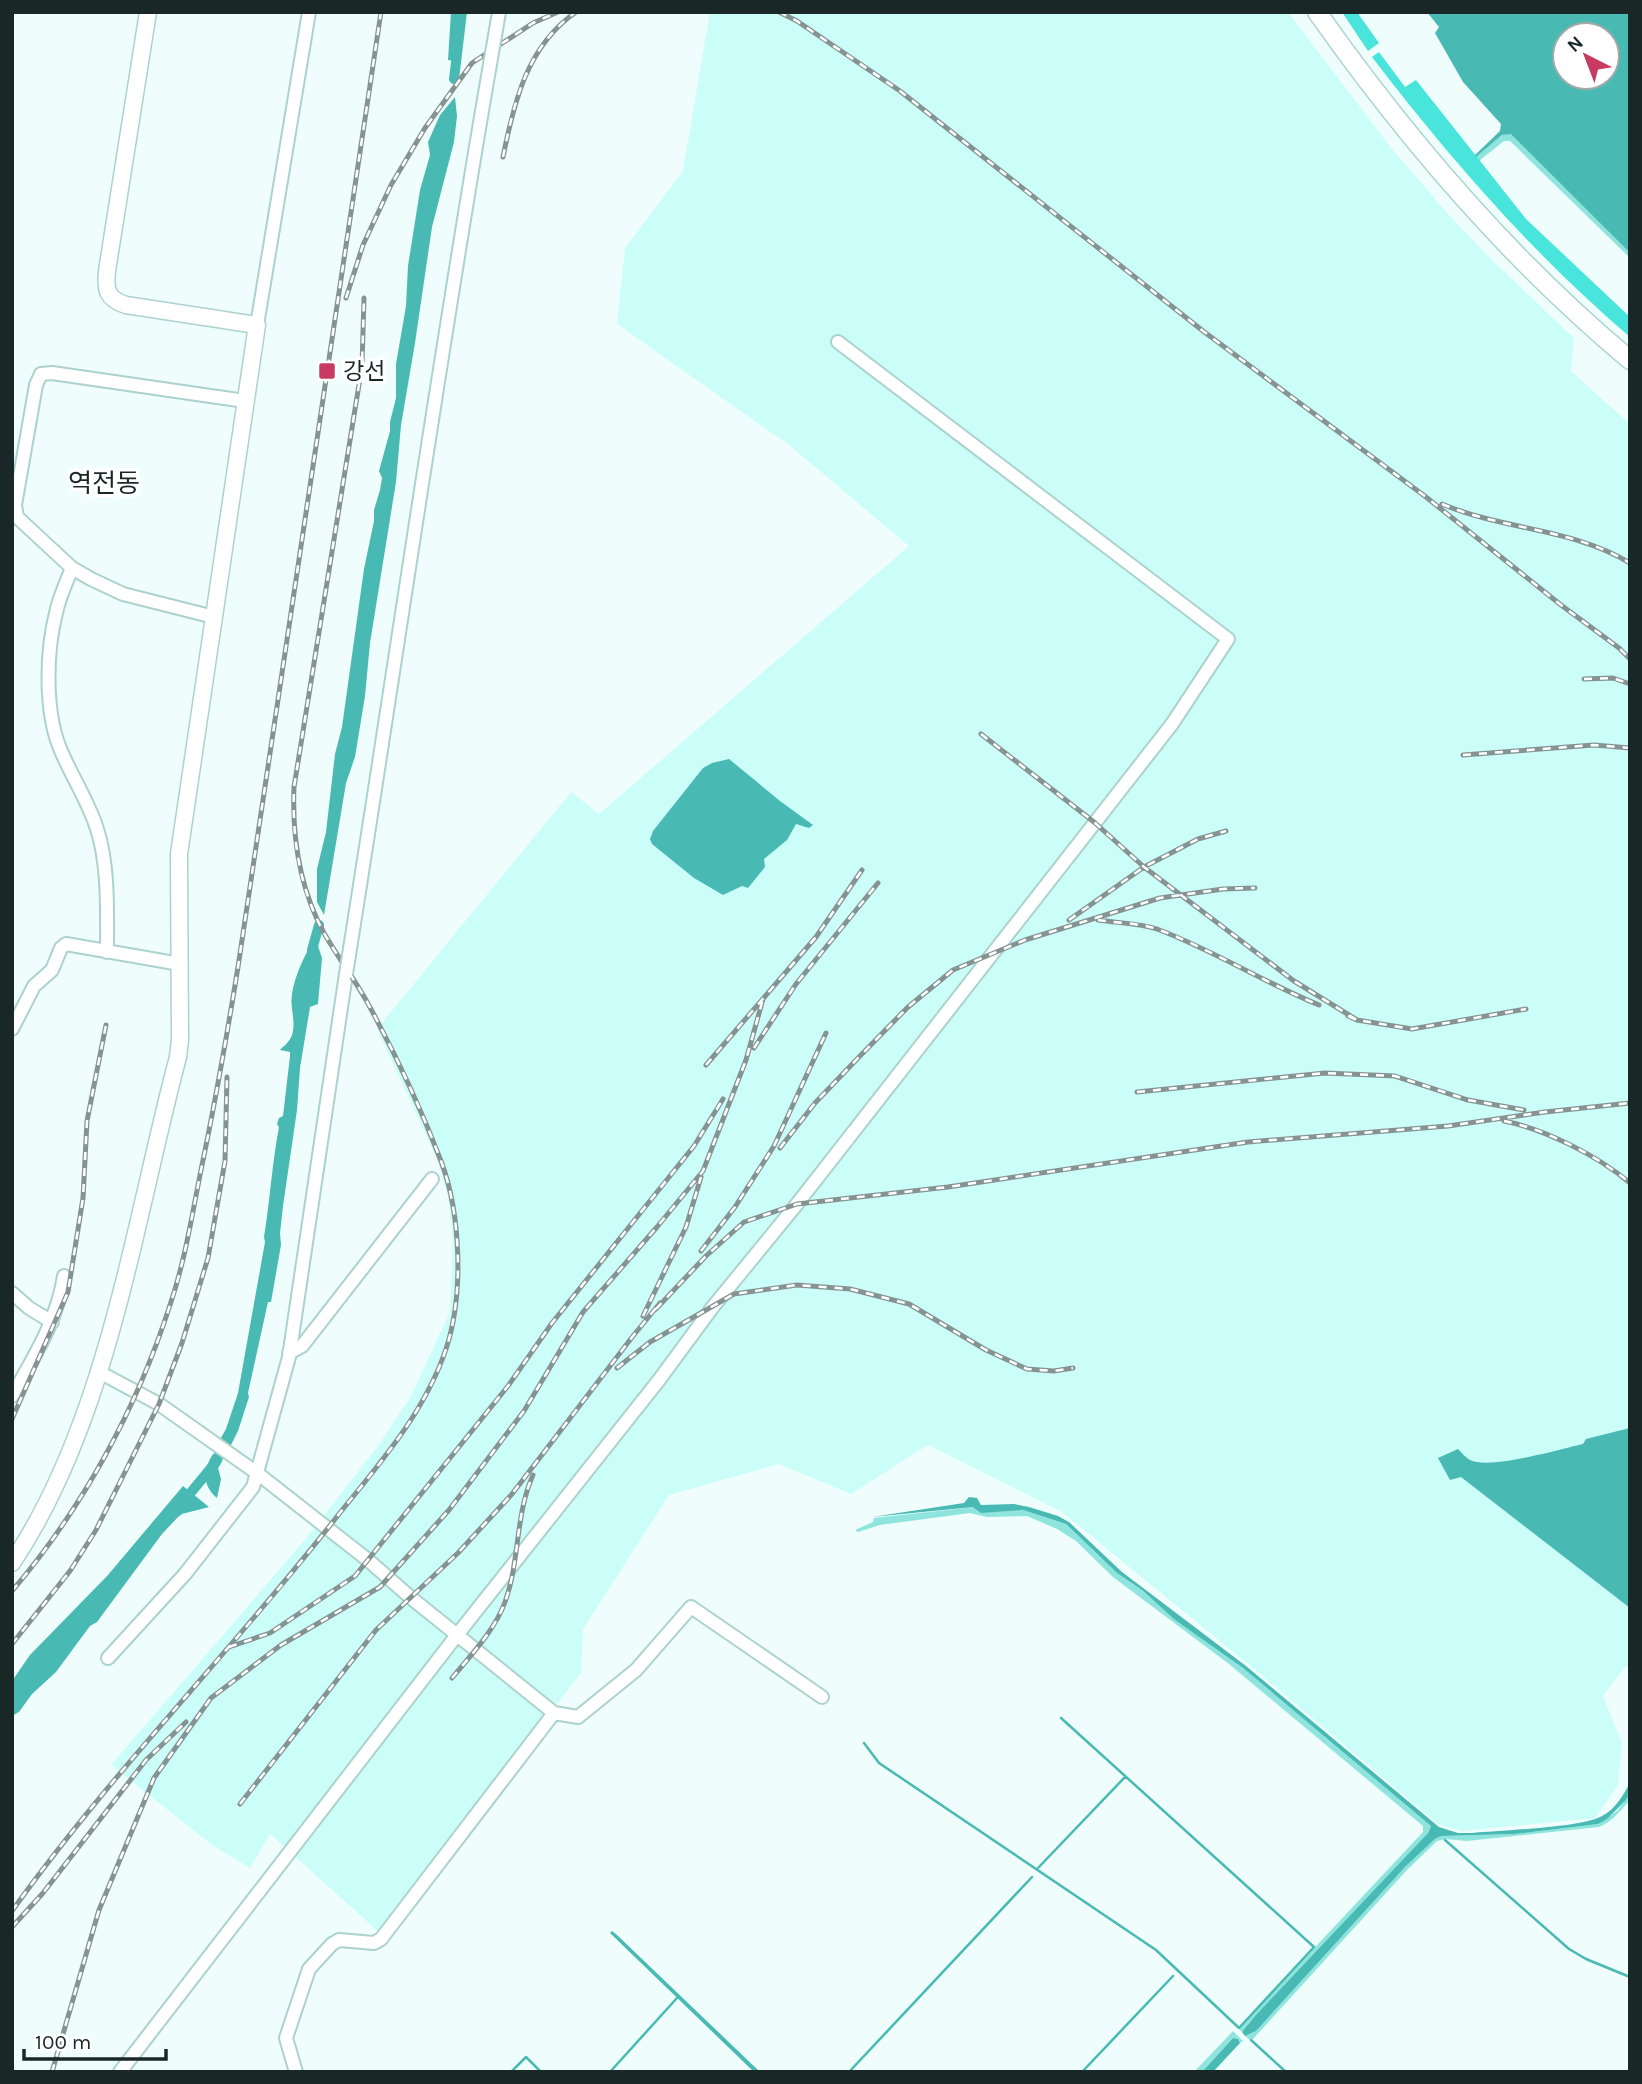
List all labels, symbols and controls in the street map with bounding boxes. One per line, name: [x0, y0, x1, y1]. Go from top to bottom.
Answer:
north arrow: [1551, 21, 1621, 91]
text: N: [1563, 31, 1588, 57]
place label: 강선: [343, 358, 385, 385]
marker: 강선: [317, 361, 337, 381]
district label: 역전동: [68, 468, 140, 499]
scale bar: [24, 2018, 166, 2062]
text: 100 m: [35, 2030, 92, 2054]

